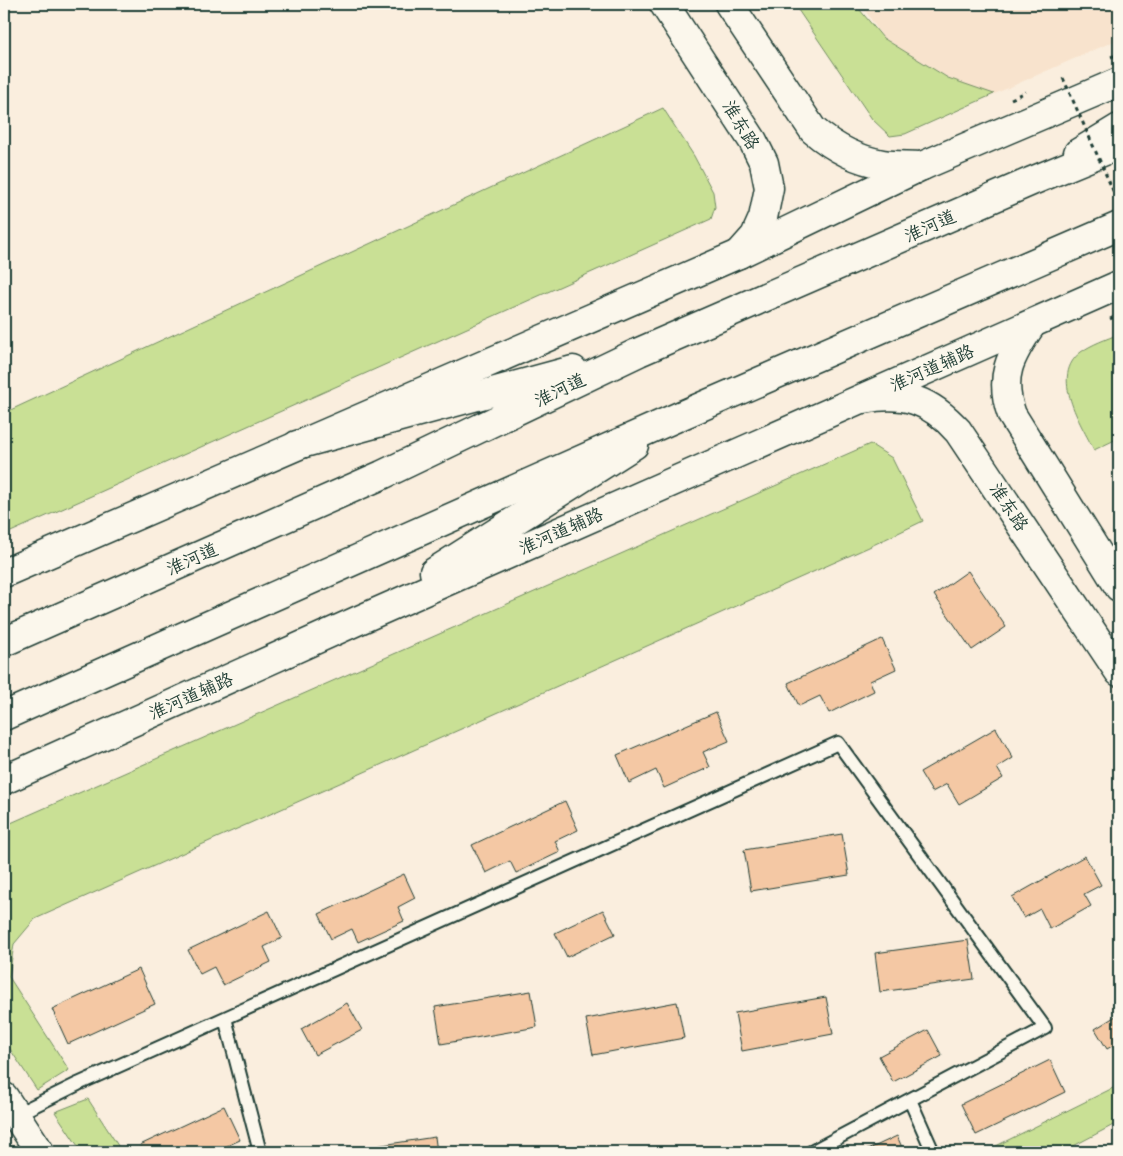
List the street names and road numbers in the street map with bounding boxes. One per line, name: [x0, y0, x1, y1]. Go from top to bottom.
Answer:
street label: 淮东路: [718, 96, 764, 154]
street label: 淮河道: [901, 205, 959, 247]
street label: 淮河道辅路: [886, 340, 978, 396]
street label: 淮河道: [531, 368, 589, 412]
street label: 淮东路: [985, 478, 1033, 536]
street label: 淮河道辅路: [515, 503, 607, 559]
street label: 淮河道: [163, 538, 221, 580]
street label: 淮河道辅路: [145, 668, 237, 724]

